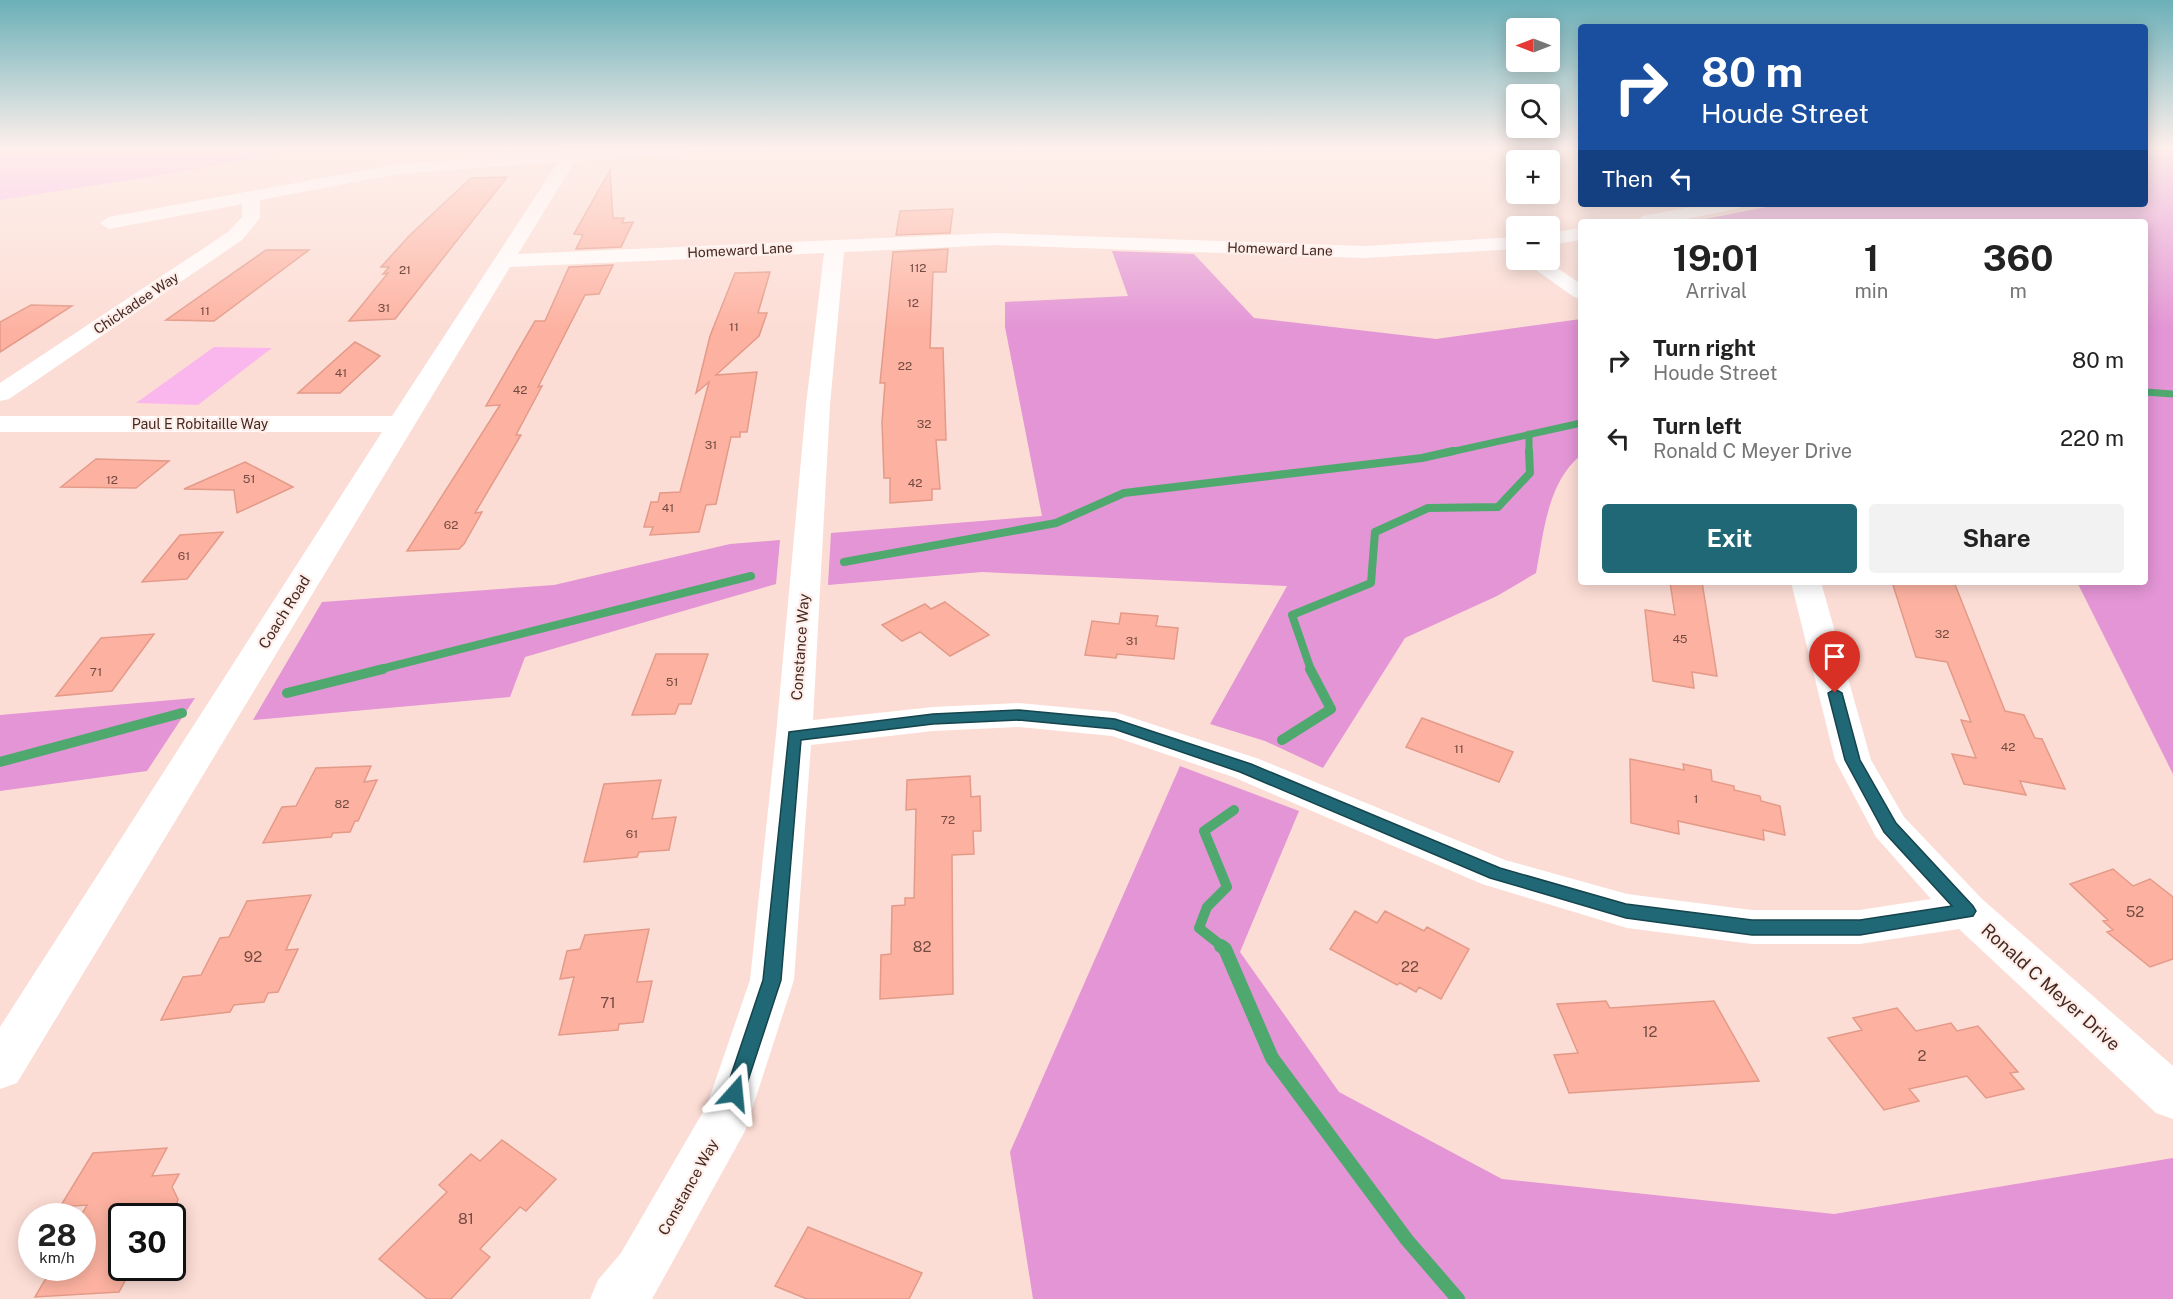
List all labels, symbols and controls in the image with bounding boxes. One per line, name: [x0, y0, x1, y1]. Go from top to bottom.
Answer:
north arrow: [1506, 18, 1560, 72]
map controls: [1506, 18, 1560, 270]
text: 80 m: [1701, 47, 1803, 96]
icon: right: [1602, 48, 1680, 126]
button: search: [1506, 84, 1560, 138]
text: Houde Street: [1701, 97, 1869, 129]
button: +: [1506, 150, 1560, 204]
icon: left: [1665, 162, 1698, 195]
text: Then: [1602, 166, 1653, 192]
button: −: [1506, 216, 1560, 270]
text: 19:01: [1672, 237, 1760, 279]
text: 1: [1864, 237, 1879, 279]
text: 360: [1983, 237, 2053, 279]
street label: Homeward Lane: [687, 239, 793, 261]
street label: Homeward Lane: [1227, 239, 1333, 259]
house number: 112: [910, 261, 926, 275]
house number: 21: [399, 263, 411, 277]
street label: Chickadee Way: [90, 268, 182, 337]
text: Arrival: [1685, 279, 1747, 303]
text: min: [1854, 279, 1888, 303]
text: m: [2009, 279, 2027, 303]
house number: 12: [907, 296, 919, 310]
house number: 31: [378, 301, 390, 315]
house number: 11: [200, 304, 210, 318]
house number: 11: [729, 320, 739, 334]
text: Turn right: [1653, 335, 1756, 361]
icon: right: [1602, 344, 1635, 377]
text: 80 m: [2072, 347, 2124, 373]
house number: 22: [898, 359, 912, 373]
text: Houde Street: [1653, 361, 1777, 385]
house number: 41: [335, 366, 347, 380]
house number: 42: [513, 383, 527, 397]
text: Turn left: [1653, 413, 1742, 439]
street label: Paul E Robitaille Way: [132, 416, 269, 432]
house number: 32: [917, 417, 931, 431]
icon: left: [1602, 422, 1635, 455]
text: 220 m: [2060, 425, 2124, 451]
house number: 31: [705, 438, 717, 452]
text: Ronald C Meyer Drive: [1653, 439, 1852, 463]
house number: 51: [243, 472, 255, 486]
house number: 12: [106, 473, 118, 487]
house number: 42: [908, 476, 922, 490]
house number: 41: [662, 501, 674, 515]
button: Exit: [1602, 504, 1857, 573]
button: Share: [1869, 504, 2124, 573]
house number: 62: [444, 518, 458, 532]
house number: 61: [178, 549, 190, 563]
street label: Coach Road: [255, 572, 313, 652]
street label: Constance Way: [788, 593, 812, 701]
house number: 32: [1935, 627, 1949, 641]
pin: [1809, 631, 1860, 693]
house number: 45: [1672, 632, 1688, 646]
house number: 31: [1126, 634, 1138, 648]
icon: arrive: [1818, 640, 1851, 673]
house number: 71: [90, 665, 102, 679]
house number: 51: [666, 675, 678, 689]
house number: 42: [2001, 740, 2015, 754]
house number: 11: [1454, 742, 1464, 756]
house number: 1: [1694, 792, 1698, 806]
house number: 82: [335, 797, 349, 811]
house number: 72: [941, 813, 955, 827]
house number: 61: [626, 827, 638, 841]
house number: 52: [2126, 903, 2144, 920]
street label: Ronald C Meyer Drive: [1977, 919, 2125, 1055]
house number: 82: [913, 938, 931, 955]
house number: 92: [244, 948, 262, 965]
house number: 22: [1401, 958, 1419, 975]
house number: 71: [600, 994, 616, 1011]
house number: 12: [1642, 1023, 1658, 1040]
house number: 2: [1918, 1047, 1927, 1064]
position arrow: [703, 1061, 767, 1125]
street label: Constance Way: [655, 1136, 721, 1238]
speed limit sign: 30: [108, 1203, 186, 1281]
house number: 81: [458, 1210, 474, 1227]
text: 28: [37, 1217, 77, 1253]
text: km/h: [39, 1249, 75, 1266]

